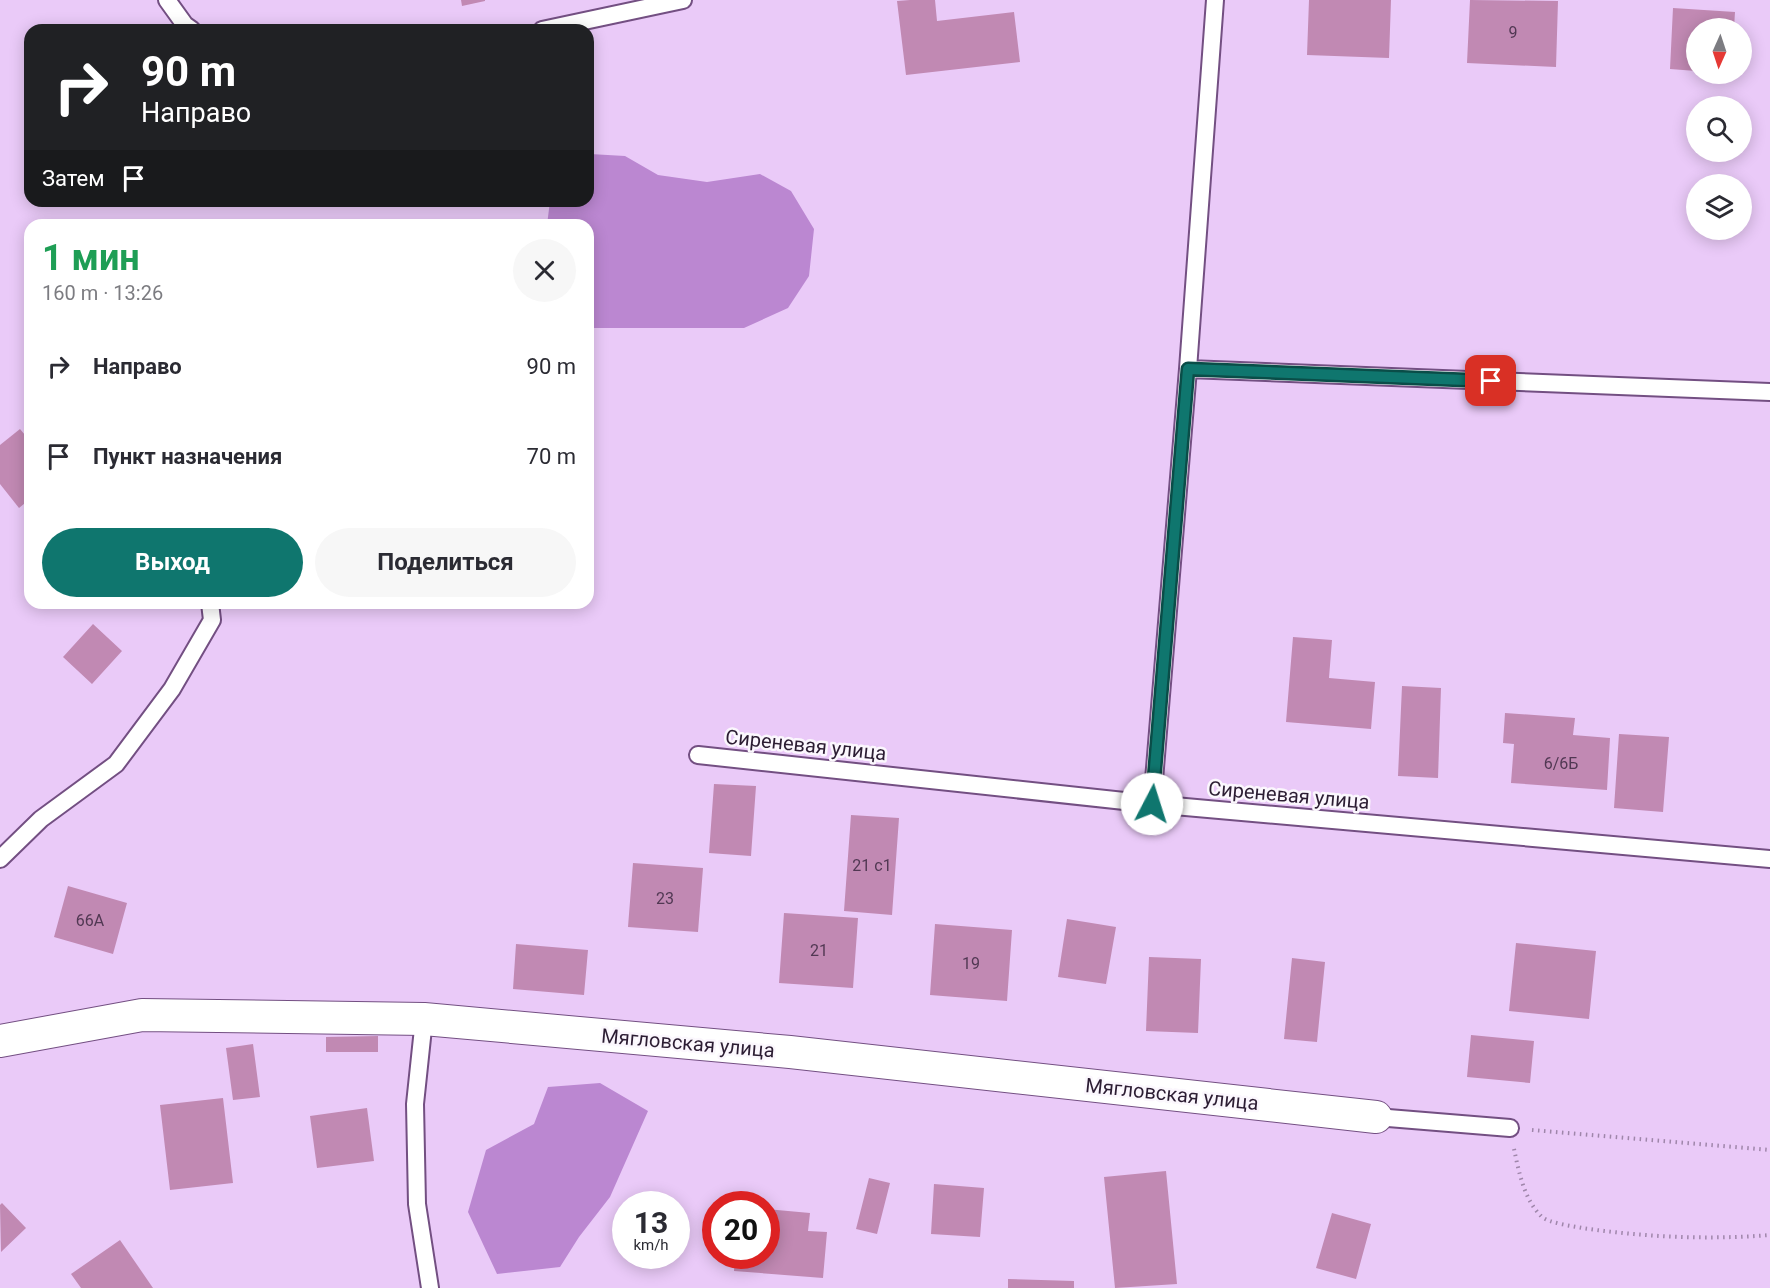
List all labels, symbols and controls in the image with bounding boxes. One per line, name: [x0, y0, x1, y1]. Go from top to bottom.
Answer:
north arrow: [1686, 18, 1752, 84]
map controls: [1686, 18, 1752, 240]
house number: 9: [1509, 23, 1518, 42]
text: 90 m: [141, 47, 236, 96]
icon: right: [42, 48, 120, 126]
button: search: [1686, 96, 1752, 162]
text: Направо: [141, 97, 251, 129]
icon: arrive: [117, 162, 150, 195]
text: Затем: [42, 166, 105, 191]
button: layers: [1686, 174, 1752, 240]
text: 1 мин: [42, 237, 140, 279]
button: close: [513, 239, 576, 302]
text: 160 m · 13:26: [42, 281, 163, 305]
icon: right: [42, 350, 75, 383]
text: Направо: [93, 354, 182, 379]
text: 90 m: [527, 354, 576, 379]
pin: [1465, 355, 1516, 406]
icon: arrive: [1474, 364, 1507, 397]
icon: arrive: [42, 440, 75, 473]
text: Пункт назначения: [93, 444, 282, 469]
text: 70 m: [527, 444, 576, 469]
button: Выход: [42, 528, 303, 597]
button: Поделиться: [315, 528, 576, 597]
street label: Сиреневая улица: [724, 725, 888, 765]
house number: 6/6Б: [1544, 754, 1578, 773]
position arrow: [1120, 772, 1184, 836]
street label: Сиреневая улица: [1207, 776, 1371, 814]
house number: 21 с1: [852, 856, 892, 875]
house number: 23: [656, 889, 674, 908]
house number: 66А: [76, 911, 105, 930]
house number: 21: [810, 941, 828, 960]
house number: 19: [962, 954, 980, 973]
street label: Мягловская улица: [600, 1023, 776, 1063]
street label: Мягловская улица: [1084, 1073, 1260, 1115]
speed limit sign: 20: [702, 1191, 780, 1269]
text: 13: [634, 1205, 668, 1240]
text: km/h: [633, 1236, 669, 1254]

